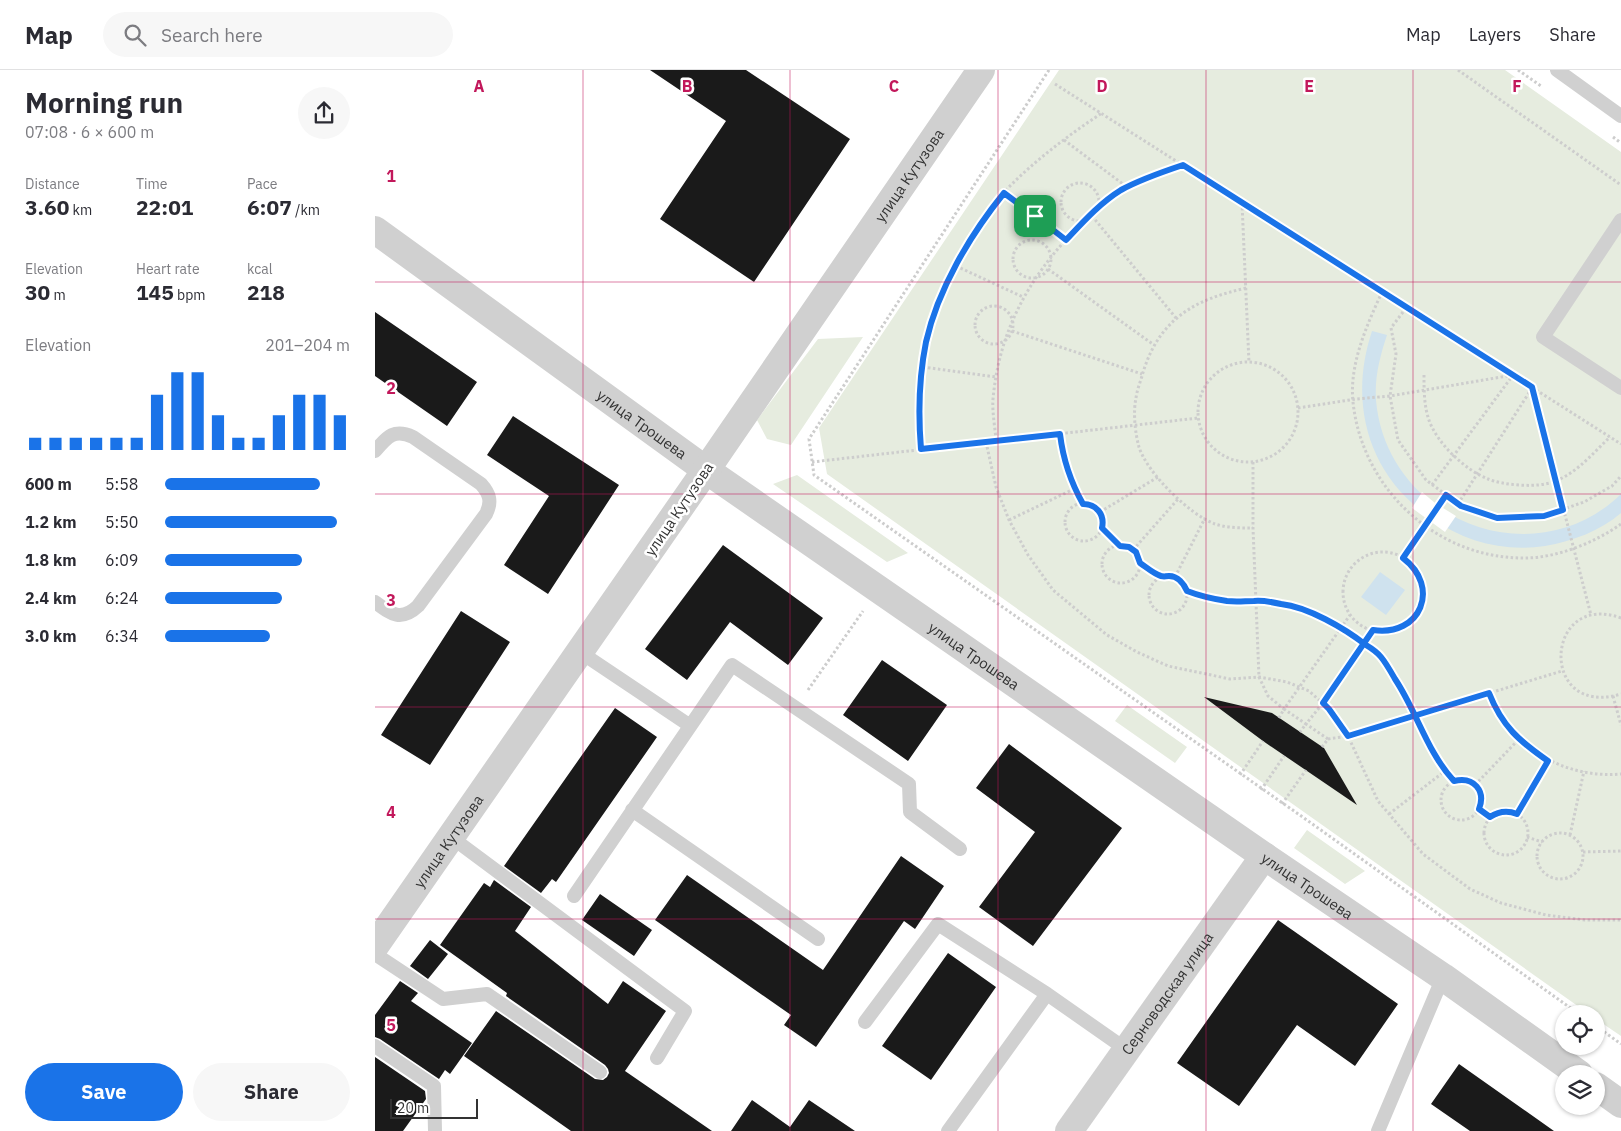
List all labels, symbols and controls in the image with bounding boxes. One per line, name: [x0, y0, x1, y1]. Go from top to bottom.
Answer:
search box: [103, 12, 453, 57]
text: Map: [25, 19, 73, 51]
icon: search: [121, 21, 149, 49]
text: Search here: [161, 23, 263, 47]
text: Map: [1406, 23, 1441, 46]
text: Layers: [1469, 23, 1521, 46]
text: Share: [1549, 23, 1596, 46]
text: A: [474, 76, 485, 96]
text: B: [682, 76, 693, 96]
text: C: [889, 76, 899, 96]
text: D: [1096, 76, 1108, 96]
text: E: [1304, 76, 1314, 96]
text: F: [1512, 76, 1522, 96]
text: Morning run: [25, 84, 183, 121]
button: share: [298, 87, 350, 139]
text: 07:08 · 6 × 600 m: [25, 122, 154, 142]
street label: улица Кутузова: [870, 125, 948, 225]
text: 1: [386, 166, 396, 186]
text: Distance: [25, 175, 80, 193]
text: Time: [136, 175, 167, 193]
text: Pace: [247, 175, 277, 193]
text: 3.60: [25, 193, 69, 221]
text: 22:01: [136, 193, 193, 221]
text: 6:07: [247, 193, 292, 221]
pin: [1014, 195, 1056, 237]
text: km: [69, 201, 92, 219]
text: /km: [292, 201, 320, 219]
icon: arrive: [1021, 202, 1049, 230]
text: Elevation: [25, 260, 83, 278]
text: Heart rate: [136, 260, 200, 278]
text: kcal: [247, 260, 272, 278]
text: 30: [25, 278, 50, 306]
text: 145: [136, 278, 174, 306]
text: 218: [247, 278, 285, 306]
text: m: [50, 286, 66, 304]
text: bpm: [174, 286, 206, 304]
text: Elevation: [25, 335, 91, 355]
text: 201–204 m: [265, 335, 350, 355]
text: 2: [386, 378, 396, 398]
street label: улица Трошева: [593, 385, 691, 463]
street label: улица Кутузова: [641, 458, 717, 560]
text: 600 m: [25, 474, 72, 494]
text: 5:58: [105, 474, 138, 494]
text: 1.2 km: [25, 512, 76, 532]
text: 5:50: [105, 512, 138, 532]
text: 1.8 km: [25, 550, 76, 570]
text: 6:09: [105, 550, 138, 570]
text: 2.4 km: [25, 588, 76, 608]
text: 6:24: [105, 588, 138, 608]
text: 3: [386, 590, 396, 610]
street label: улица Трошева: [925, 617, 1024, 694]
text: 3.0 km: [25, 626, 76, 646]
text: 6:34: [105, 626, 138, 646]
street label: улица Кутузова: [409, 791, 487, 891]
text: 4: [386, 802, 396, 822]
street label: улица Трошева: [1258, 848, 1357, 923]
street label: Серноводская улица: [1117, 928, 1217, 1058]
map controls: [1555, 1005, 1605, 1115]
button: locate: [1555, 1005, 1605, 1055]
text: 5: [386, 1015, 396, 1035]
button: Save: [25, 1063, 183, 1121]
button: Share: [193, 1063, 350, 1121]
button: layers: [1555, 1065, 1605, 1115]
scale bar: [390, 1096, 477, 1119]
text: 20 m: [397, 1099, 429, 1117]

